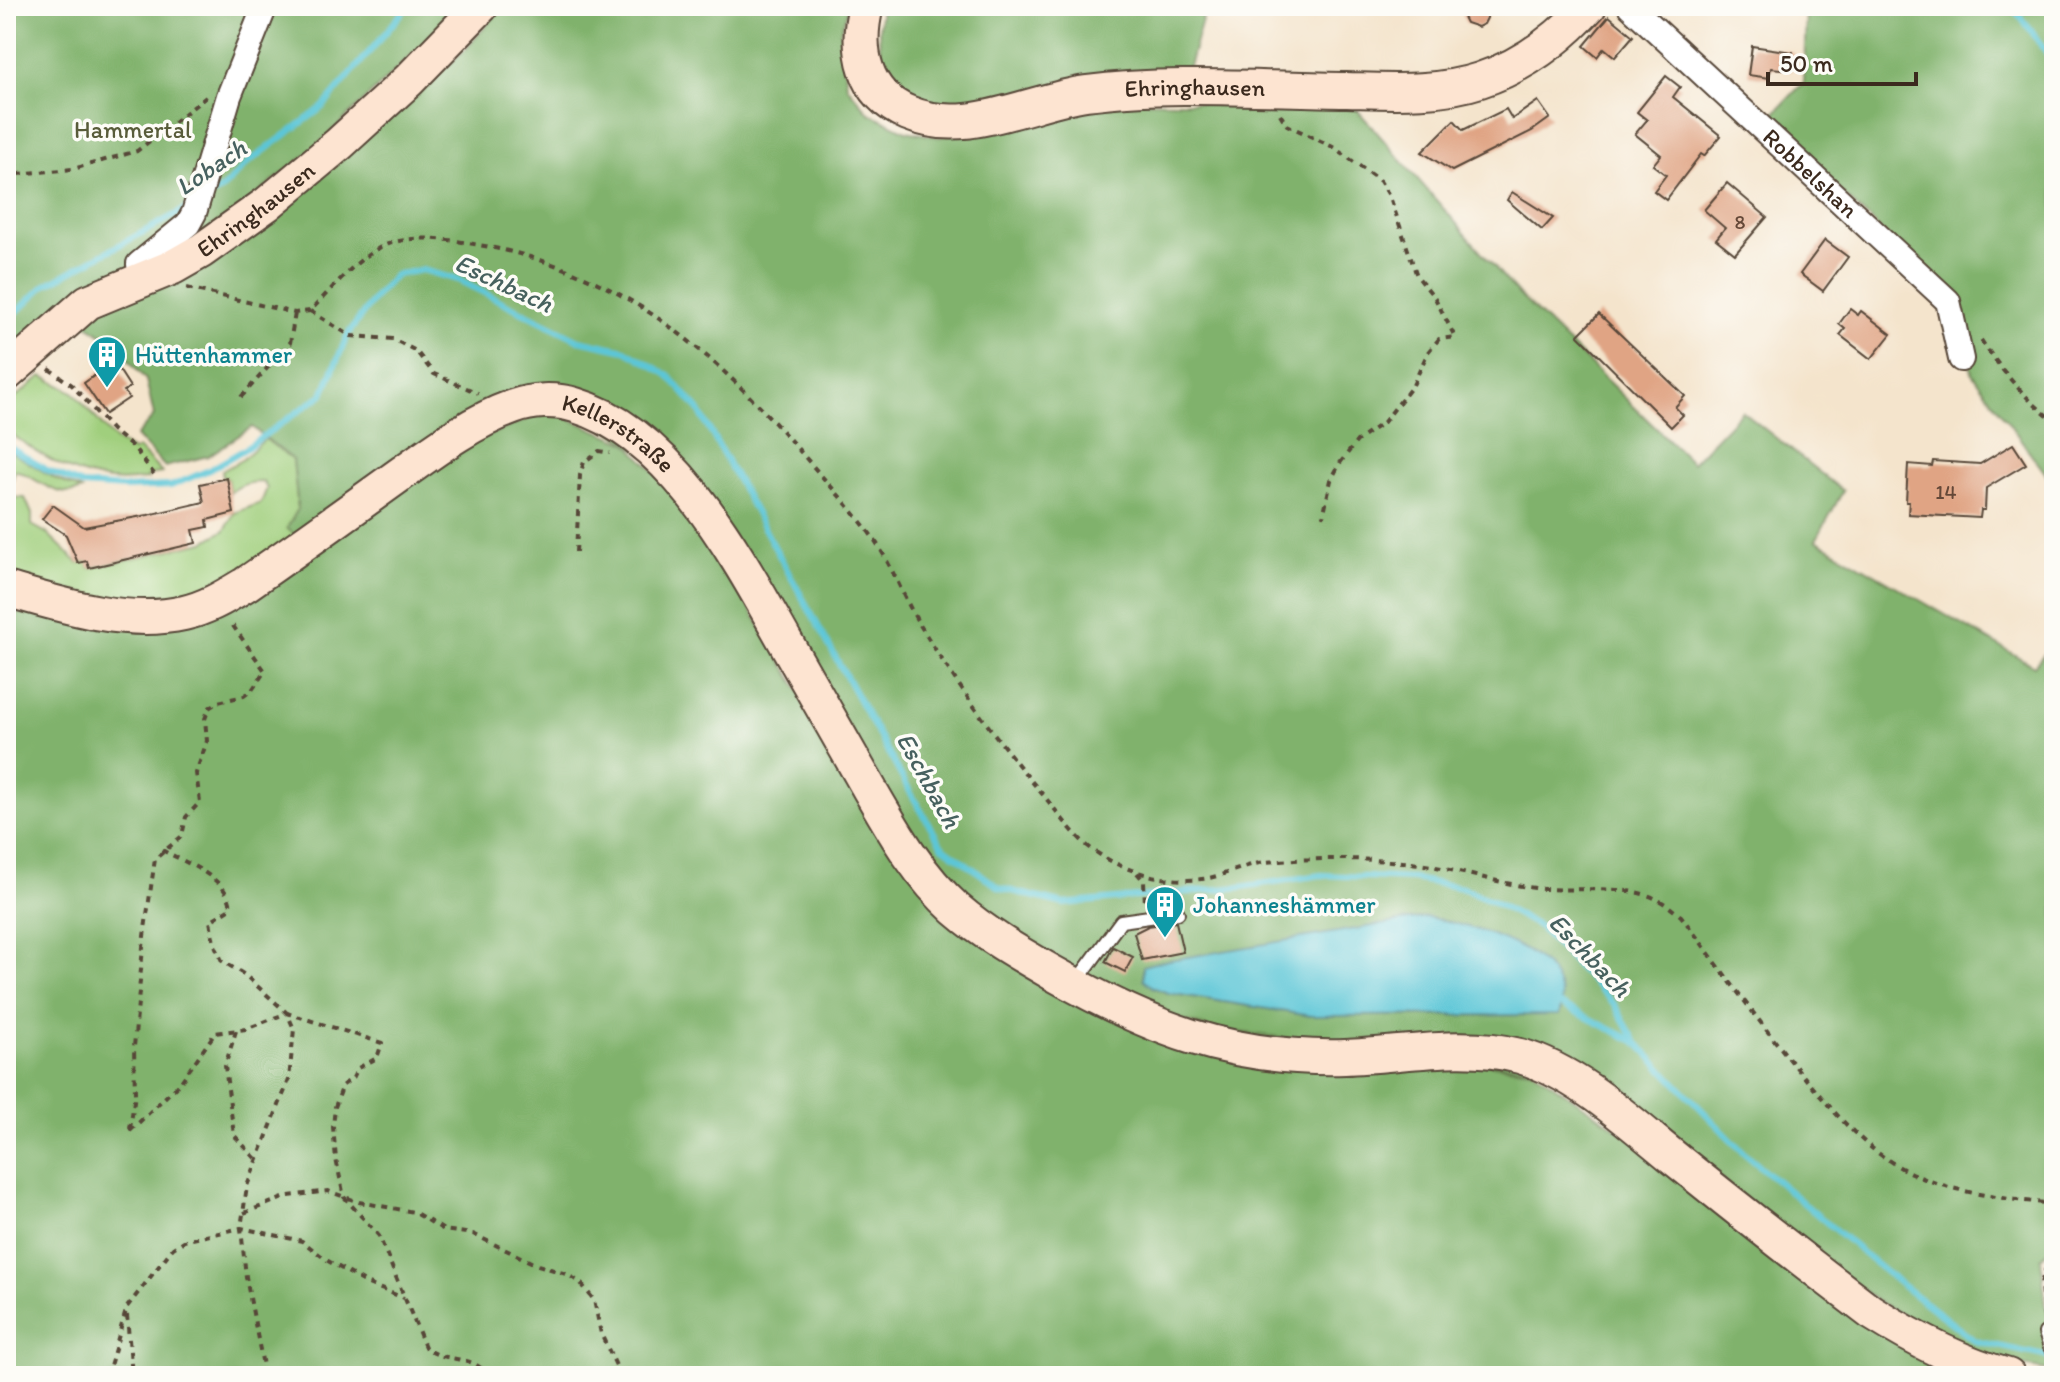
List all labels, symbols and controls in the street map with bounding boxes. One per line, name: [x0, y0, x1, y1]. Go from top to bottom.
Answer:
scale bar: [1768, 36, 1916, 86]
text: 50 m: [1780, 49, 1833, 78]
street label: Ehringhausen: [1124, 72, 1266, 103]
park label: Hammertal: [74, 115, 192, 144]
street label: Robbelshan: [1757, 122, 1864, 224]
water label: Lobach: [170, 132, 253, 202]
street label: Ehringhausen: [191, 155, 321, 263]
house number: 8: [1735, 210, 1746, 234]
water label: Eschbach: [450, 246, 558, 320]
building icon: Hüttenhammer: [86, 334, 128, 389]
place label: Hüttenhammer: [135, 340, 292, 369]
street label: Kellerstraße: [559, 387, 681, 478]
house number: 14: [1935, 480, 1957, 504]
water label: Eschbach: [890, 727, 968, 834]
building icon: Johanneshämmer: [1144, 884, 1186, 939]
place label: Johanneshämmer: [1193, 890, 1376, 919]
water label: Eschbach: [1542, 906, 1638, 1004]

